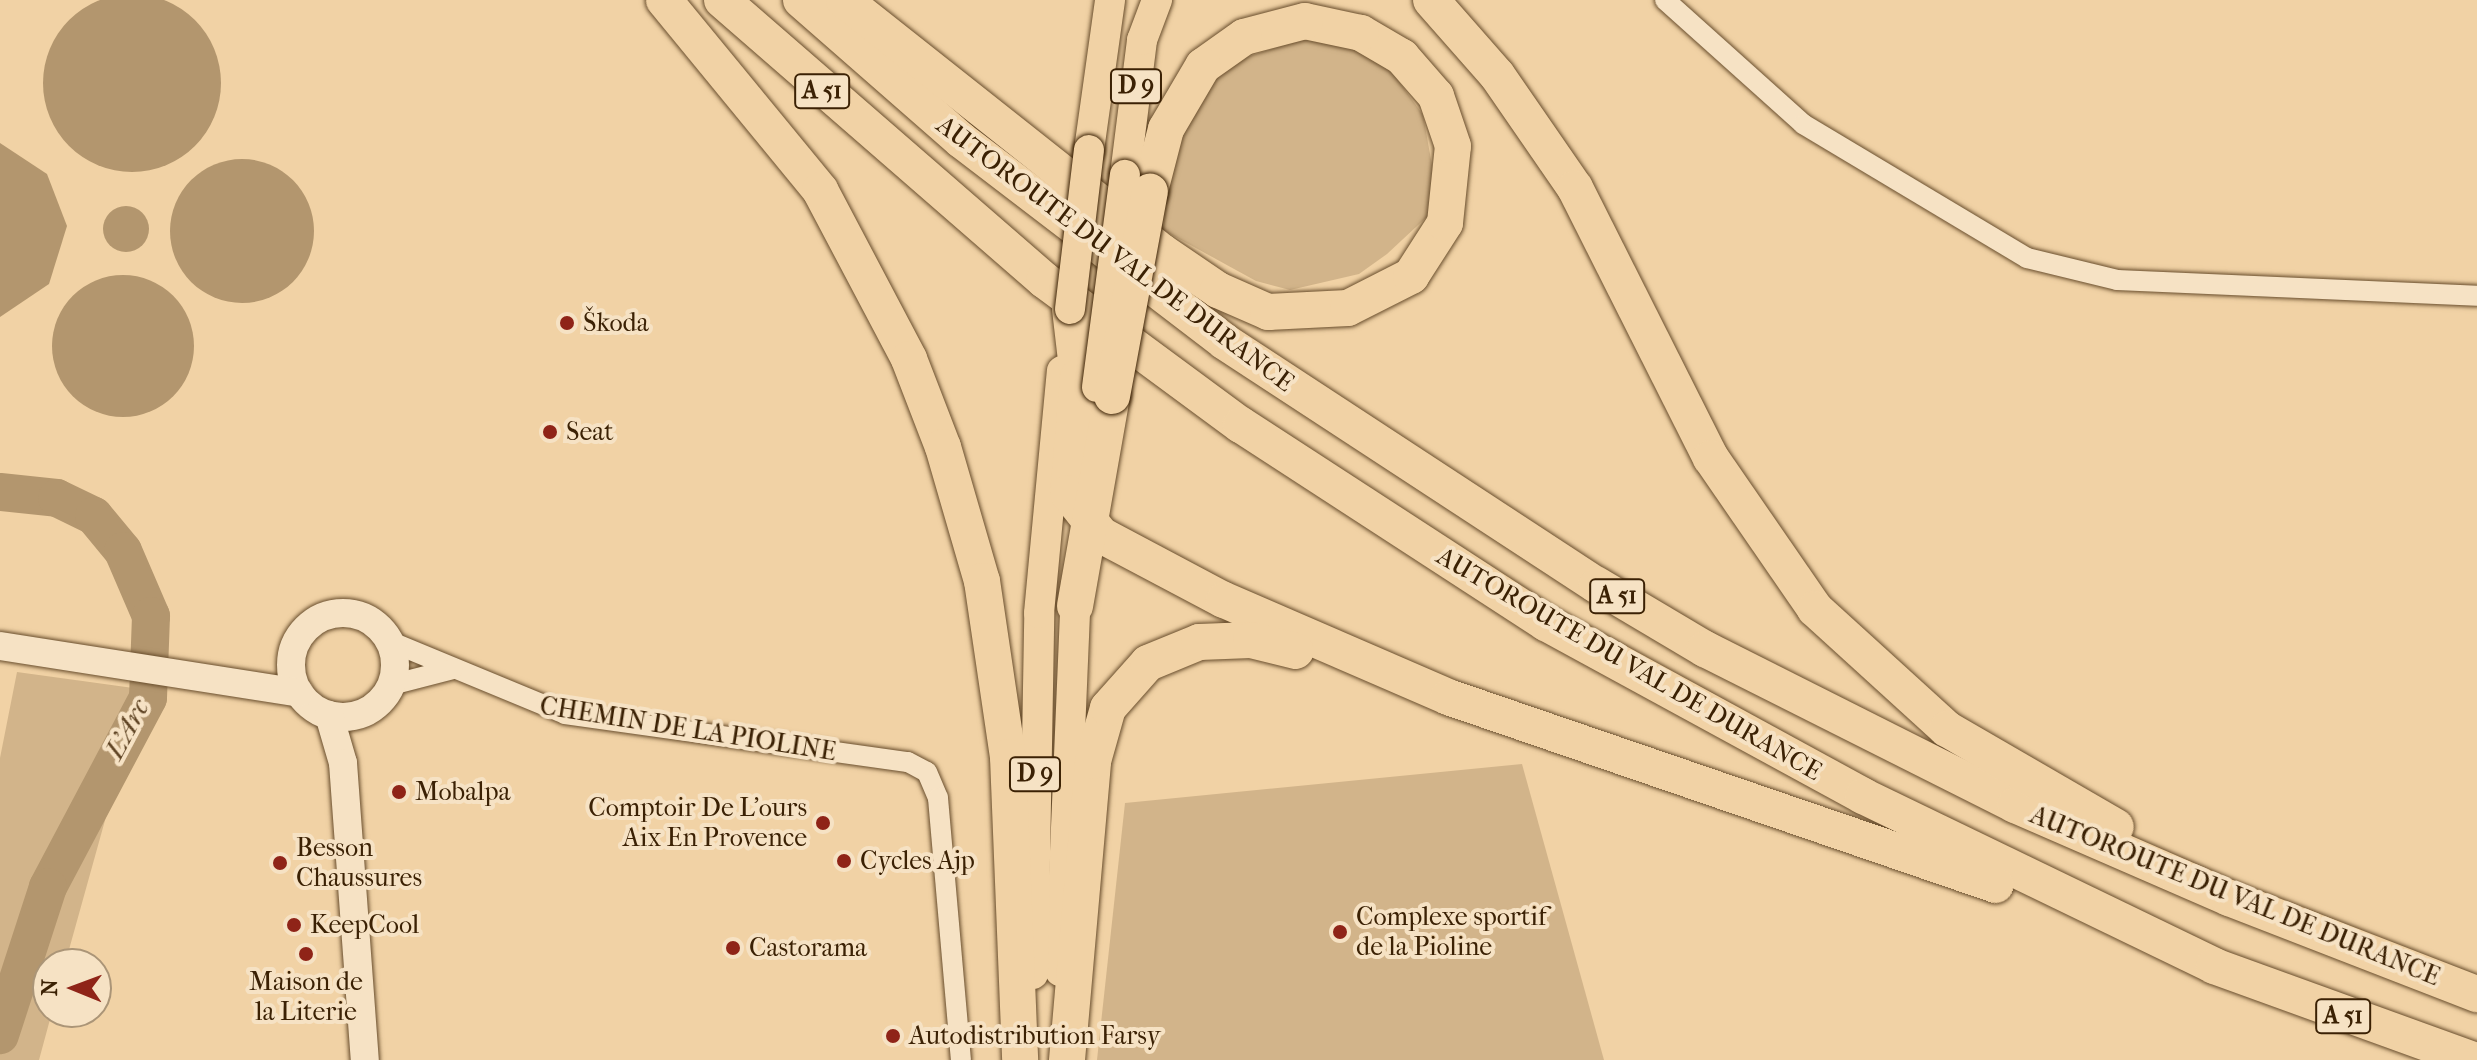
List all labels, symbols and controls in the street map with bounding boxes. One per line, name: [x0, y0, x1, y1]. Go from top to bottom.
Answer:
road number: D 9: [1108, 66, 1164, 106]
road number: A 51: [794, 71, 850, 111]
street label: AUTOROUTE DU VAL DE DURANCE: [930, 109, 1300, 399]
place label: Škoda: [583, 307, 649, 339]
marker: Škoda: [558, 314, 576, 332]
place label: Seat: [566, 416, 614, 448]
marker: Seat: [541, 423, 559, 441]
street label: AUTOROUTE DU VAL DE DURANCE: [1431, 541, 1827, 787]
road number: A 51: [1589, 576, 1645, 616]
street label: CHEMIN DE LA PIOLINE: [538, 690, 838, 768]
water label: L'Arc: [97, 693, 157, 765]
road number: D 9: [1007, 754, 1063, 794]
place label: Mobalpa: [415, 776, 511, 808]
marker: Mobalpa: [390, 783, 408, 801]
place label: Comptoir De L'ours Aix En Provence: [588, 792, 807, 854]
street label: AUTOROUTE DU VAL DE DURANCE: [2025, 799, 2445, 993]
marker: Comptoir De L'ours Aix En Provence: [814, 814, 832, 832]
place label: Besson Chaussures: [296, 832, 422, 894]
place label: Cycles Ajp: [860, 845, 975, 877]
marker: Cycles Ajp: [835, 852, 853, 870]
marker: Besson Chaussures: [271, 854, 289, 872]
place label: Complexe sportif de la Pioline: [1356, 901, 1547, 962]
place label: KeepCool: [310, 909, 419, 941]
marker: KeepCool: [285, 916, 303, 934]
marker: Complexe sportif de la Pioline: [1331, 923, 1349, 941]
place label: Castorama: [749, 932, 867, 964]
marker: Castorama: [724, 939, 742, 957]
marker: Maison de la Literie: [297, 945, 315, 963]
north arrow: [32, 948, 112, 1028]
place label: Maison de la Literie: [249, 966, 363, 1028]
text: N: [37, 979, 63, 996]
road number: A 51: [2315, 996, 2371, 1036]
place label: Autodistribution Farsy: [909, 1020, 1161, 1052]
marker: Autodistribution Farsy: [884, 1027, 902, 1045]

